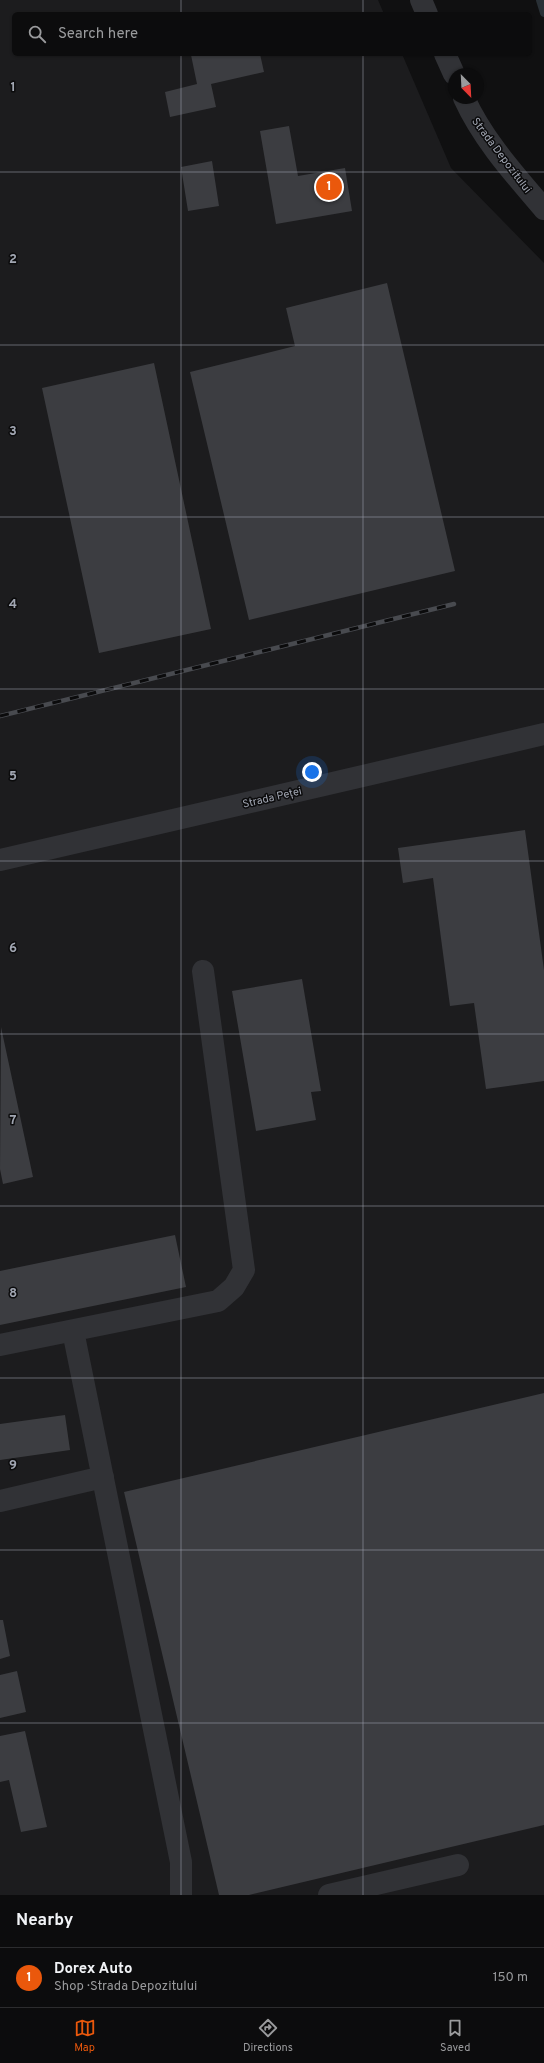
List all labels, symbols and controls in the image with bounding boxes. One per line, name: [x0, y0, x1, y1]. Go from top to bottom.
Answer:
search box: [12, 12, 532, 56]
icon: search: [26, 23, 48, 45]
text: Search here: [58, 25, 138, 44]
north arrow: [448, 68, 484, 104]
text: 1: [10, 80, 16, 96]
street label: Strada Depozitului: [468, 115, 534, 196]
pin: 1: [316, 172, 342, 202]
text: 2: [9, 252, 17, 268]
text: 3: [9, 424, 17, 440]
text: 4: [9, 597, 17, 613]
your location: [302, 762, 322, 782]
text: 5: [9, 769, 17, 785]
street label: Strada Peței: [241, 784, 303, 812]
text: 6: [9, 941, 17, 957]
text: 7: [10, 1113, 17, 1129]
text: 8: [9, 1286, 17, 1302]
text: 9: [9, 1458, 17, 1474]
text: Nearby: [16, 1910, 73, 1932]
text: Dorex Auto: [54, 1960, 132, 1979]
text: 1: [26, 1970, 32, 1986]
text: 150 m: [493, 1970, 528, 1986]
text: Shop · Strada Depozitului: [54, 1979, 197, 1995]
tab: Map: [74, 2017, 96, 2055]
tab: Directions: [243, 2017, 293, 2055]
tab: Saved: [440, 2017, 470, 2055]

